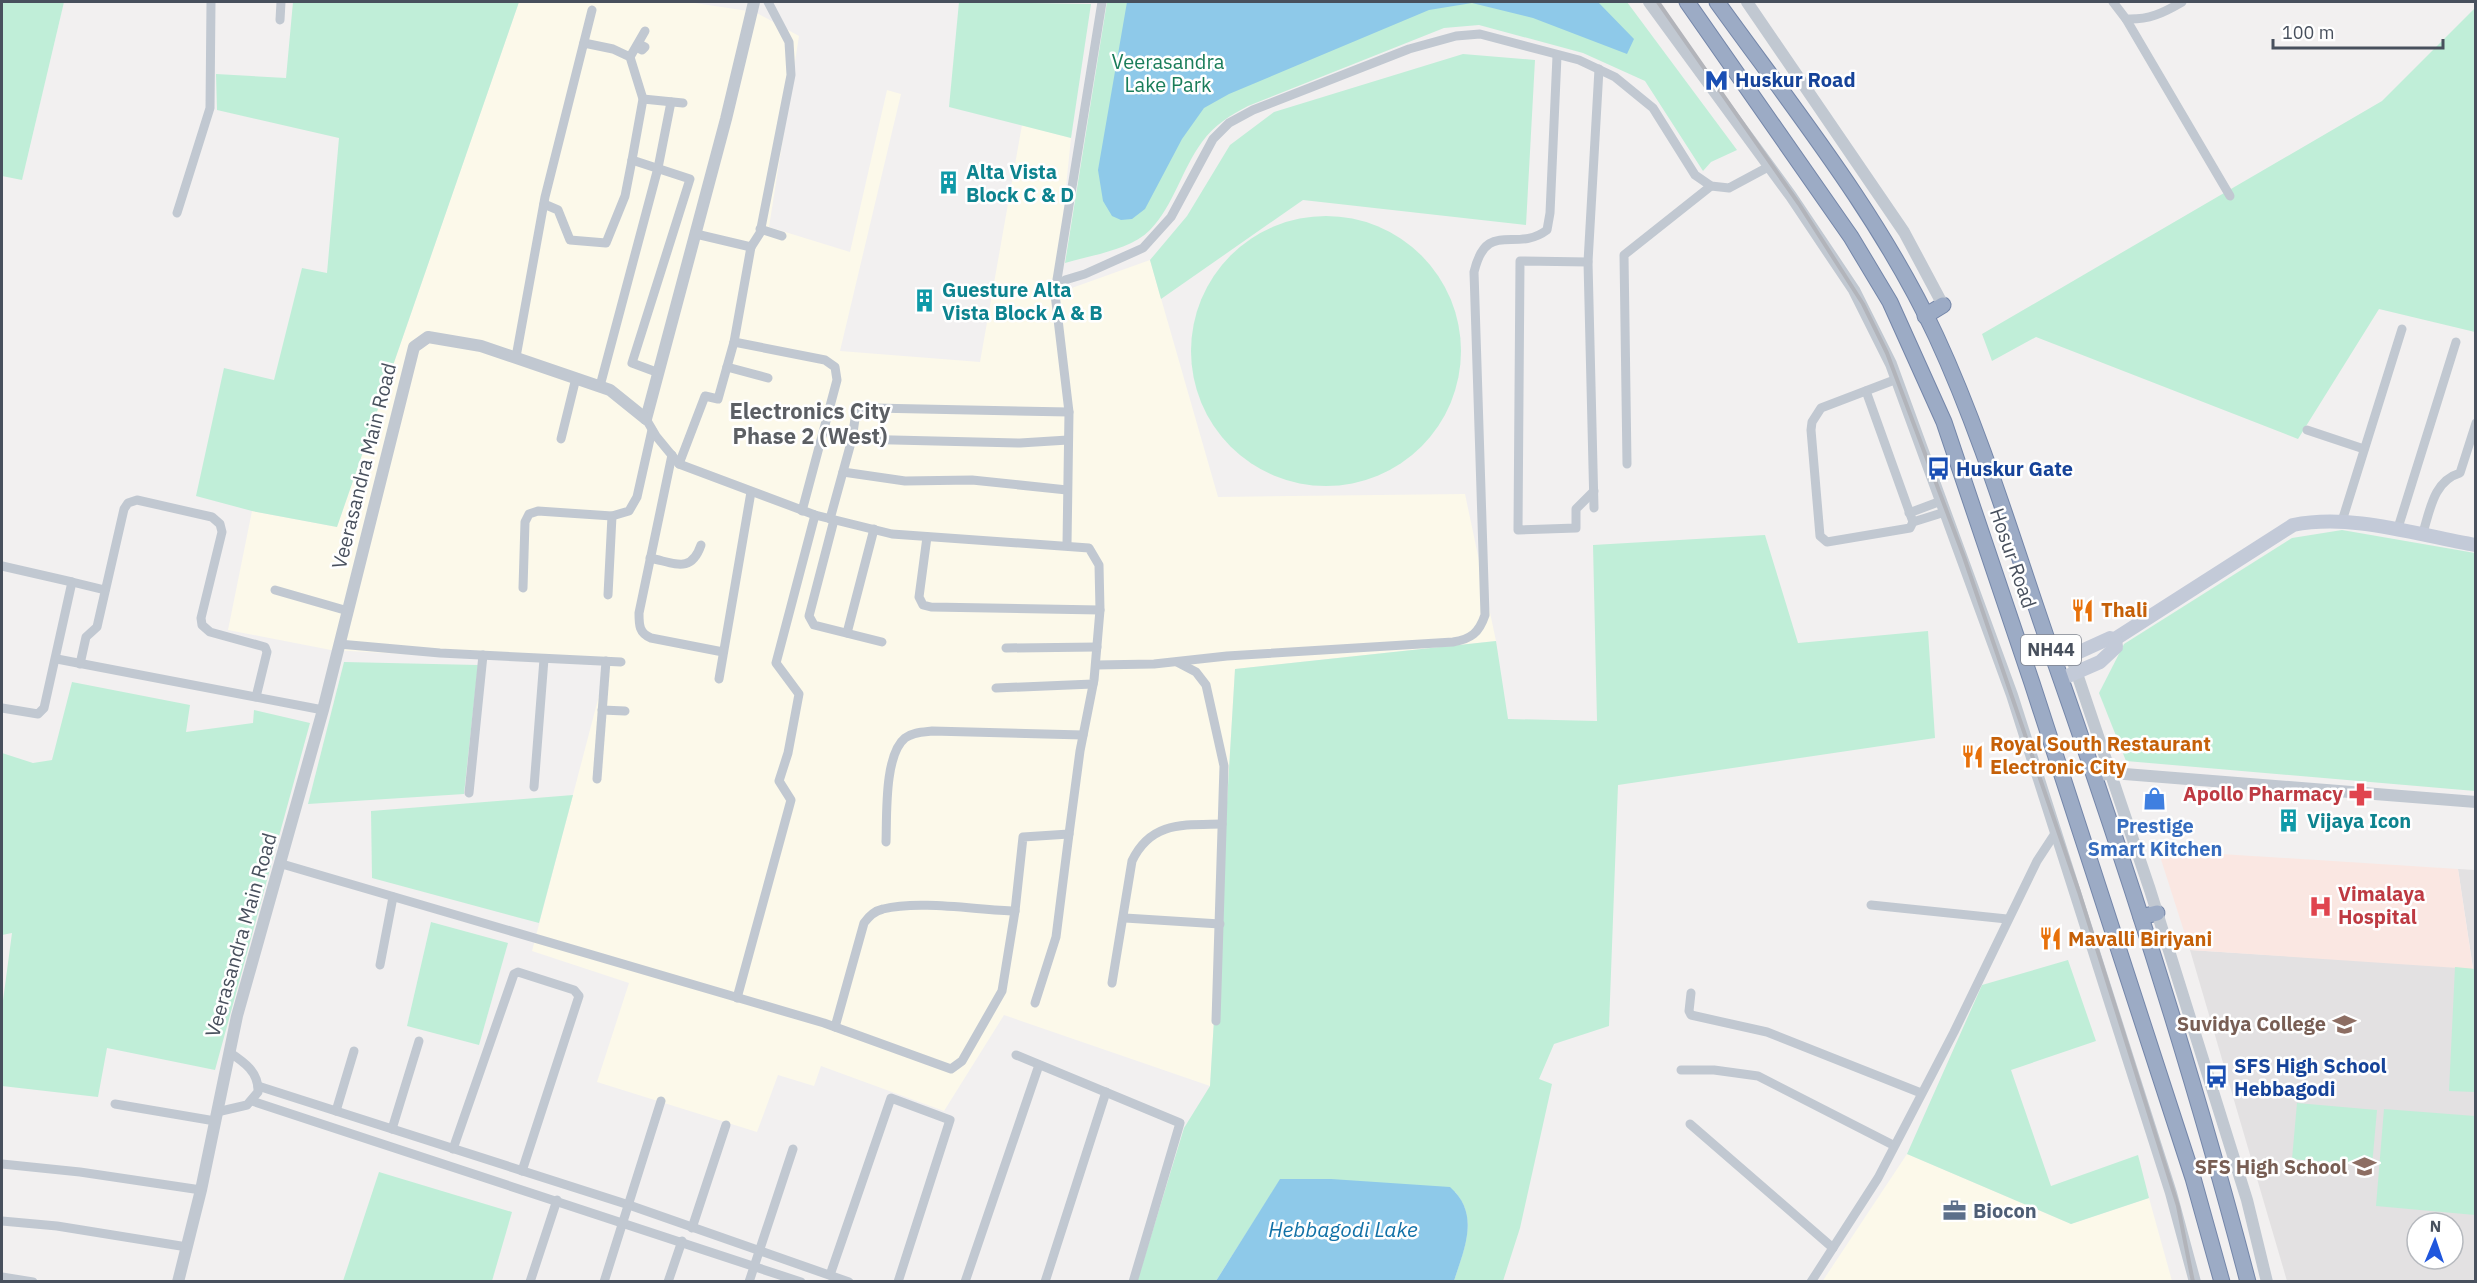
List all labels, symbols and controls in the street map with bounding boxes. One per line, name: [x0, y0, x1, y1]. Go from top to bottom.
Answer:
scale bar: [2273, 12, 2442, 50]
text: 100 m: [2282, 21, 2334, 44]
park label: Veerasandra Lake Park: [1112, 48, 1225, 98]
place label: Huskur Road: [1735, 66, 1856, 93]
metro station icon: Huskur Road: [1704, 67, 1730, 93]
place label: Alta Vista Block C & D: [966, 158, 1074, 208]
building icon: Alta Vista Block C & D: [935, 170, 961, 196]
place label: Guesture Alta Vista Block A & B: [942, 276, 1103, 326]
building icon: Guesture Alta Vista Block A & B: [911, 288, 937, 314]
street label: Veerasandra Main Road: [325, 360, 402, 572]
district label: Electronics City Phase 2 (West): [729, 396, 891, 450]
place label: Huskur Gate: [1956, 455, 2073, 482]
bus stop icon: Huskur Gate: [1925, 456, 1951, 482]
street label: Hosur Road: [1984, 504, 2043, 612]
place label: Thali: [2101, 596, 2148, 623]
restaurant icon: Thali: [2070, 597, 2096, 623]
road number: NH44: [2021, 635, 2081, 665]
place label: Royal South Restaurant Electronic City: [1990, 730, 2211, 780]
restaurant icon: Royal South Restaurant Electronic City: [1959, 743, 1985, 769]
place label: Apollo Pharmacy: [2183, 780, 2343, 807]
pharmacy icon: Apollo Pharmacy: [2348, 781, 2374, 807]
shop icon: Prestige Smart Kitchen: [2142, 785, 2168, 811]
place label: Vijaya Icon: [2307, 807, 2411, 834]
building icon: Vijaya Icon: [2276, 808, 2302, 834]
place label: Prestige Smart Kitchen: [2088, 812, 2222, 862]
street label: Veerasandra Main Road: [198, 829, 283, 1040]
place label: Vimalaya Hospital: [2338, 880, 2425, 930]
hospital icon: Vimalaya Hospital: [2307, 893, 2333, 919]
place label: Mavalli Biriyani: [2068, 925, 2212, 952]
restaurant icon: Mavalli Biriyani: [2037, 926, 2063, 952]
place label: Suvidya College: [2177, 1010, 2326, 1037]
school or university icon: Suvidya College: [2331, 1011, 2357, 1037]
place label: SFS High School Hebbagodi: [2234, 1052, 2387, 1102]
bus stop icon: SFS High School Hebbagodi: [2203, 1064, 2229, 1090]
place label: SFS High School: [2194, 1153, 2347, 1180]
school or university icon: SFS High School: [2352, 1154, 2378, 1180]
place label: Biocon: [1973, 1197, 2037, 1224]
office icon: Biocon: [1942, 1198, 1968, 1224]
north arrow: [2405, 1211, 2465, 1271]
water label: Hebbagodi Lake: [1268, 1215, 1418, 1243]
text: N: [2429, 1216, 2442, 1236]

